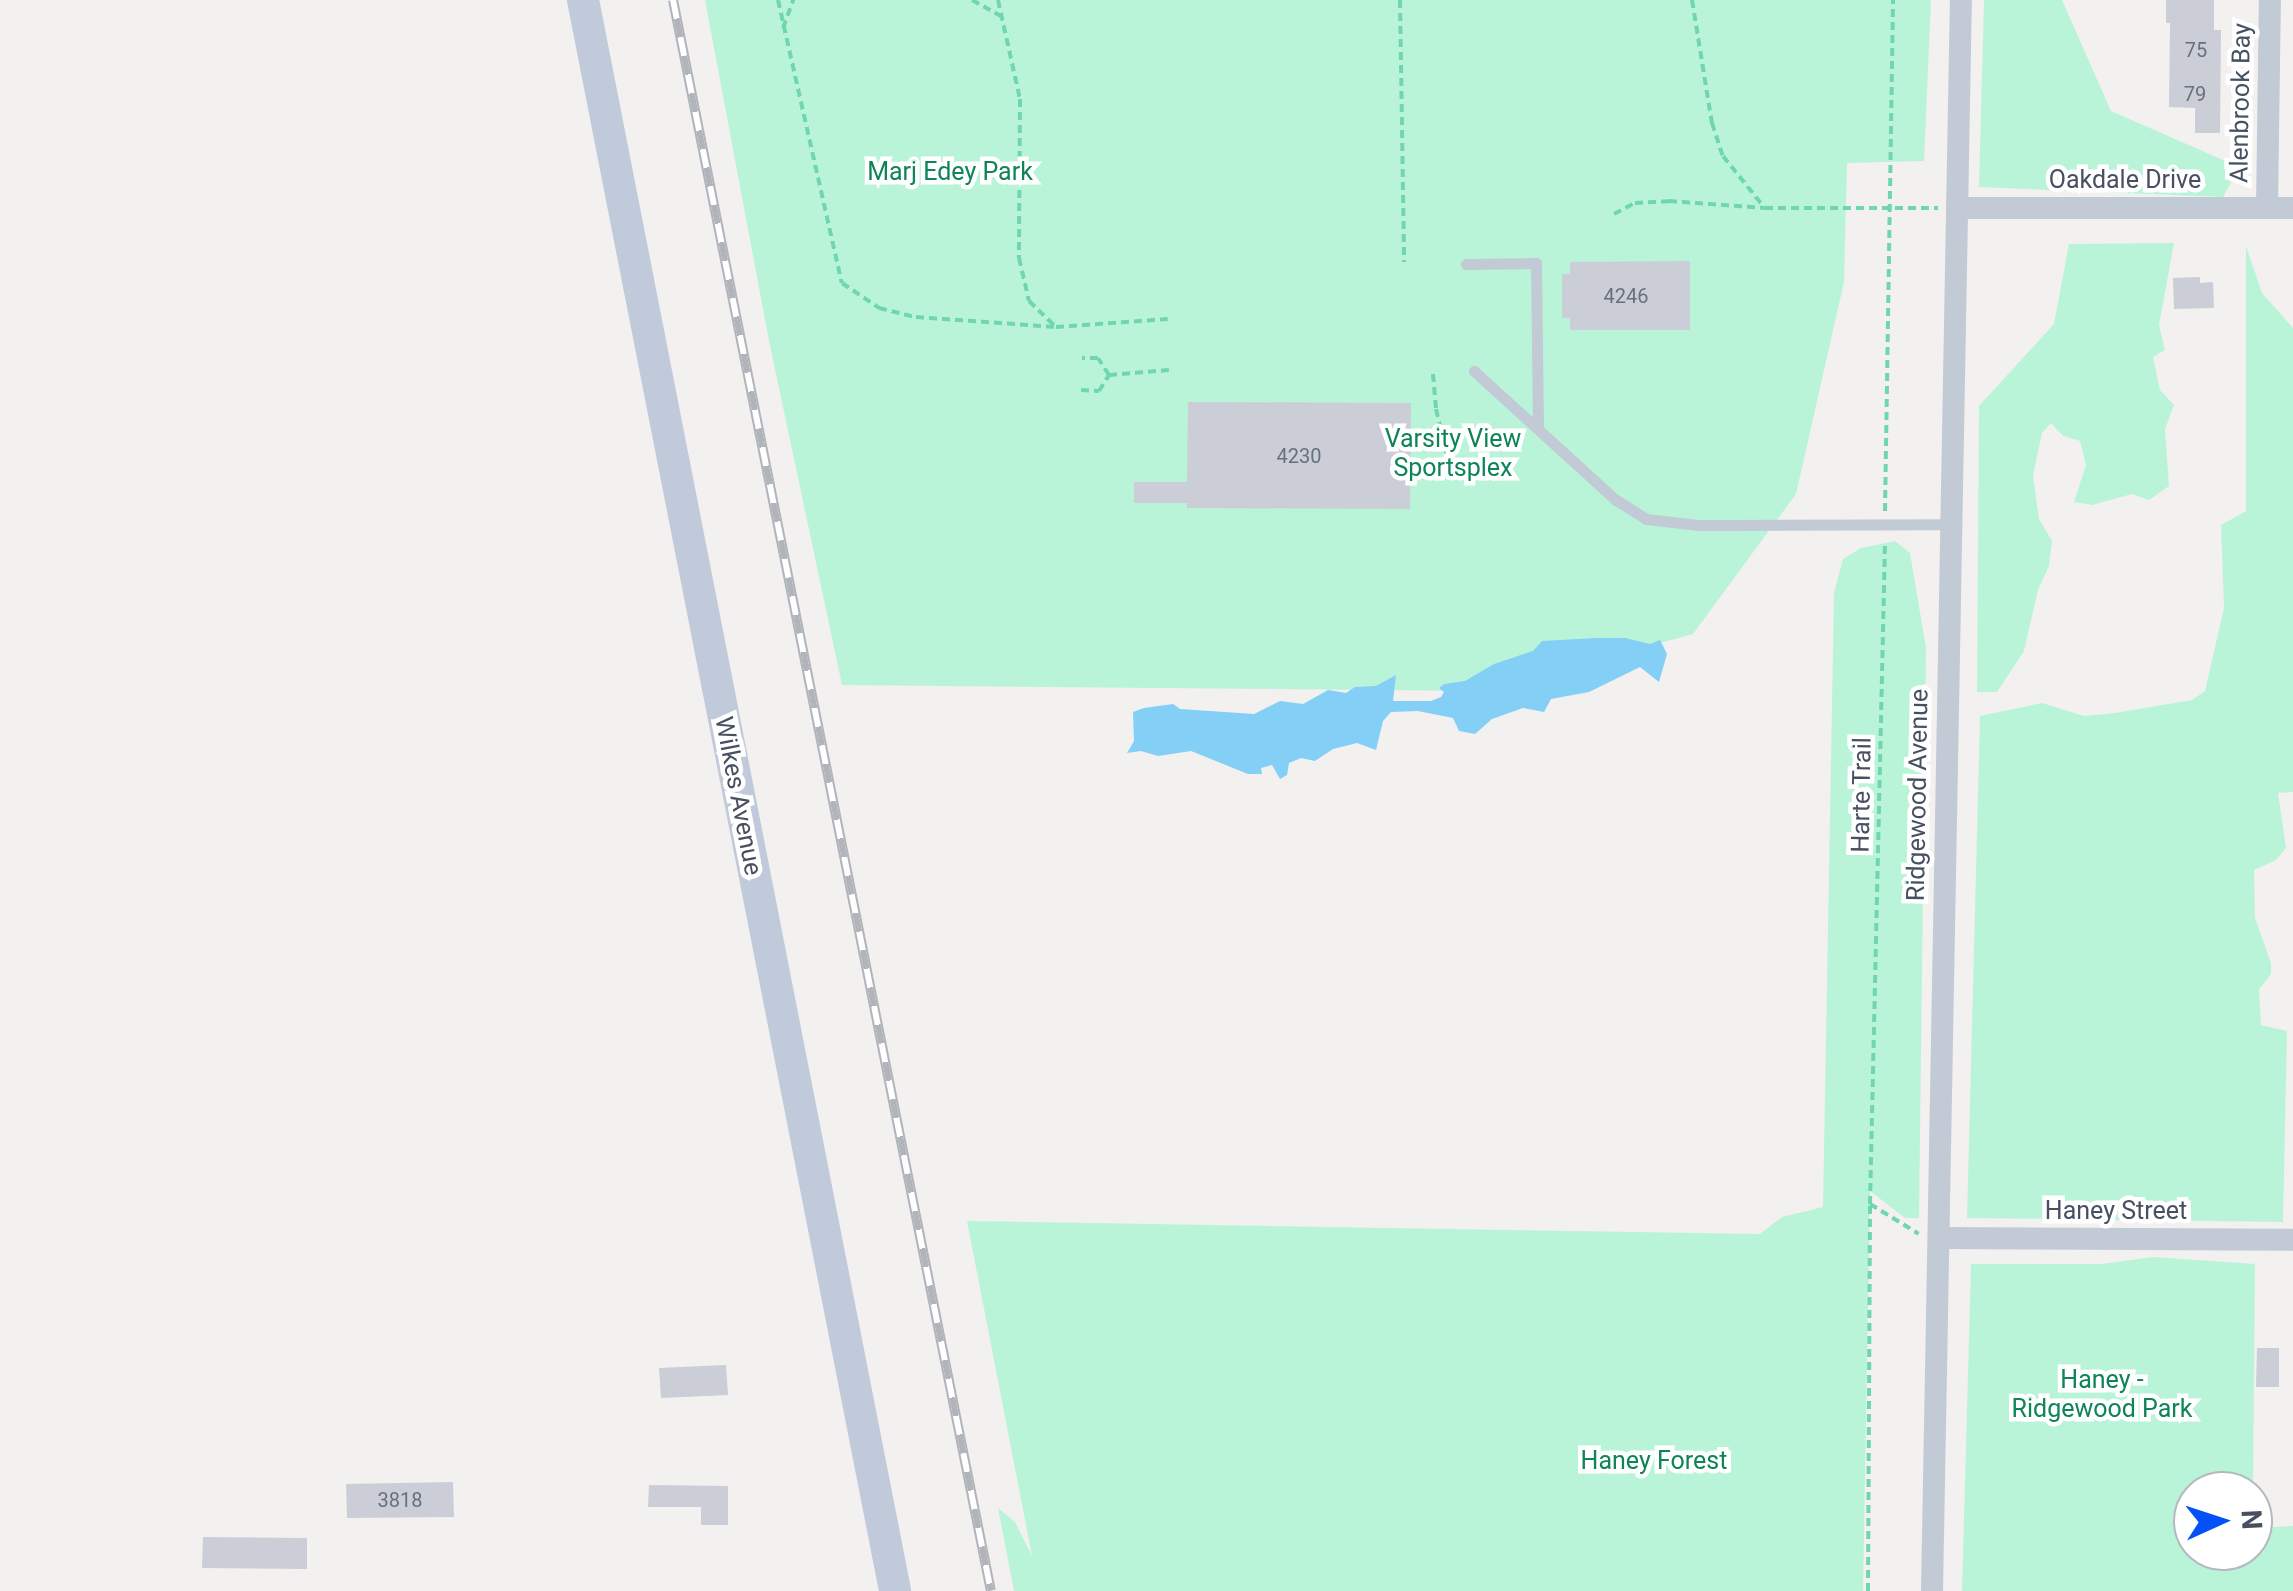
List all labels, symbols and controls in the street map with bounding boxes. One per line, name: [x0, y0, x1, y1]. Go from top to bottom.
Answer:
street label: Alenbrook Bay: [2225, 23, 2257, 183]
house number: 75: [2185, 38, 2207, 62]
house number: 79: [2184, 82, 2206, 106]
park label: Marj Edey Park: [867, 157, 1033, 187]
street label: Oakdale Drive: [2049, 165, 2201, 195]
house number: 4246: [1604, 284, 1648, 308]
park label: Varsity View Sportsplex: [1385, 425, 1521, 484]
house number: 4230: [1277, 444, 1321, 468]
street label: Ridgewood Avenue: [1901, 689, 1935, 901]
street label: Wilkes Avenue: [708, 714, 768, 878]
street label: Harte Trail: [1846, 737, 1878, 853]
street label: Haney Street: [2045, 1196, 2187, 1226]
park label: Haney - Ridgewood Park: [2012, 1366, 2192, 1425]
park label: Haney Forest: [1581, 1446, 1727, 1476]
north arrow: [2173, 1471, 2273, 1571]
house number: 3818: [378, 1488, 422, 1512]
text: N: [2234, 1509, 2268, 1530]

